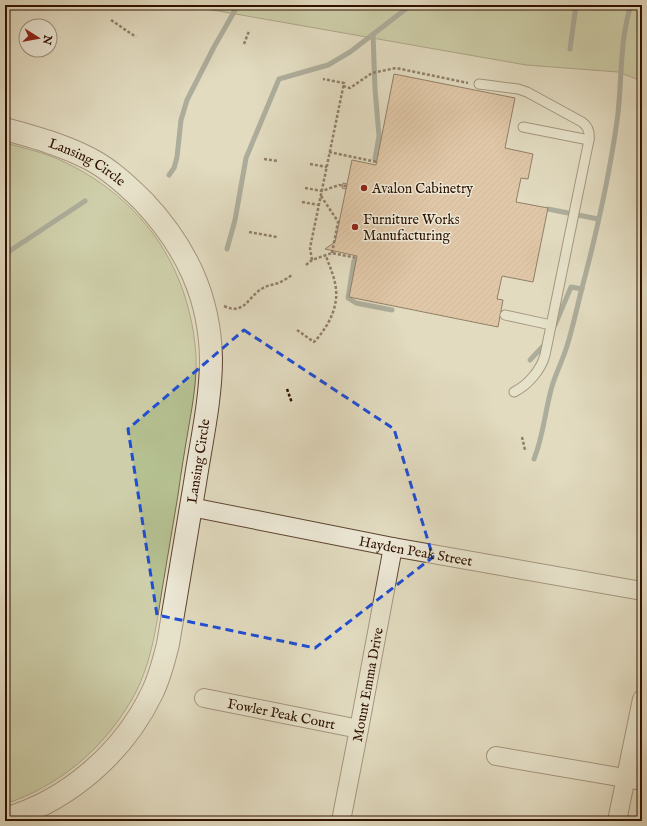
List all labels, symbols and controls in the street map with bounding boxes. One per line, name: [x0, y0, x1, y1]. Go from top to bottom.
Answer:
north arrow: [18, 18, 58, 58]
text: N: [39, 33, 55, 46]
street label: Lansing Circle: [46, 135, 129, 191]
place label: Avalon Cabinetry: [371, 180, 473, 198]
marker: Avalon Cabinetry: [359, 183, 369, 193]
place label: Furniture Works Manufacturing: [363, 211, 460, 245]
marker: Furniture Works Manufacturing: [350, 222, 360, 232]
street label: Lansing Circle: [183, 417, 215, 505]
street label: Hayden Peak Street: [357, 532, 474, 571]
street label: Mount Emma Drive: [349, 625, 388, 744]
street label: Fowler Peak Court: [226, 695, 337, 734]

